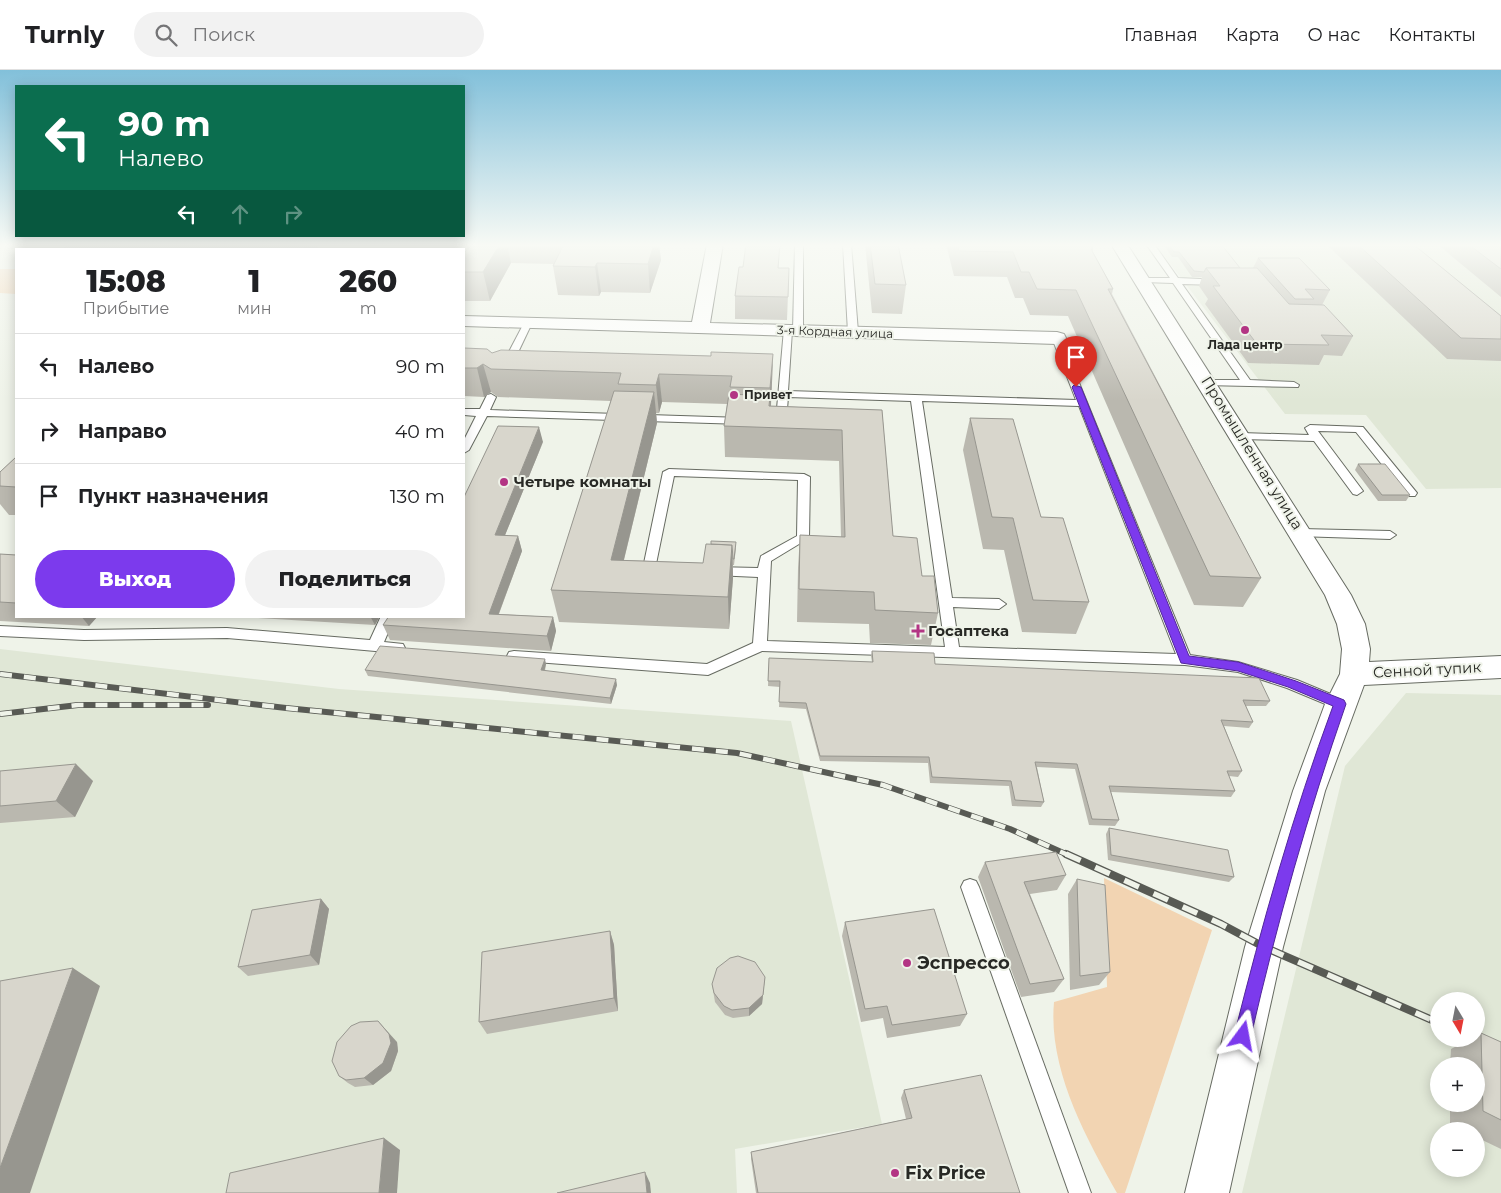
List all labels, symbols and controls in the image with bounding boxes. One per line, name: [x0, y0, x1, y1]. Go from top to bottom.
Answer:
search box: [134, 12, 484, 57]
text: Turnly: [25, 20, 104, 49]
icon: search: [152, 21, 180, 49]
text: Поиск: [192, 23, 255, 46]
text: Главная: [1124, 24, 1198, 46]
text: Карта: [1226, 24, 1280, 46]
text: О нас: [1308, 24, 1360, 46]
text: Контакты: [1388, 24, 1476, 46]
text: 90 m: [118, 102, 211, 145]
icon: left: [35, 105, 100, 170]
text: Налево: [118, 145, 204, 172]
icon: left: [173, 200, 201, 228]
icon: ahead: [226, 200, 254, 228]
icon: right: [279, 200, 307, 228]
text: 15:08: [86, 263, 166, 300]
text: 1: [248, 263, 260, 300]
text: 260: [339, 263, 397, 300]
text: Прибытие: [83, 299, 169, 318]
text: мин: [237, 299, 272, 318]
text: m: [360, 299, 377, 318]
street label: 3-я Кордная улица: [777, 322, 893, 341]
marker: Лада центр: [1239, 324, 1251, 336]
pin: [1055, 336, 1097, 387]
place label: Лада центр: [1207, 337, 1283, 352]
icon: arrive: [1062, 343, 1090, 371]
icon: left: [35, 352, 63, 380]
text: Налево: [78, 355, 154, 378]
text: 90 m: [396, 355, 445, 378]
street label: Промышленная улица: [1197, 372, 1307, 533]
place label: Привет: [744, 387, 793, 402]
marker: Привет: [728, 389, 740, 401]
icon: right: [35, 417, 63, 445]
text: Направо: [78, 420, 167, 443]
text: 40 m: [395, 420, 445, 443]
place label: Четыре комнаты: [514, 472, 651, 491]
marker: Четыре комнаты: [498, 476, 510, 488]
icon: arrive: [35, 482, 63, 510]
text: Пункт назначения: [78, 485, 269, 508]
text: 130 m: [390, 485, 445, 508]
button: Выход: [35, 550, 235, 608]
button: Поделиться: [245, 550, 445, 608]
place label: Госаптека: [928, 621, 1009, 640]
marker: Госаптека: [912, 625, 924, 637]
street label: Сенной тупик: [1372, 657, 1482, 682]
place label: Эспрессо: [917, 952, 1010, 974]
marker: Эспрессо: [901, 957, 913, 969]
north arrow: [1430, 992, 1485, 1048]
map controls: [1430, 992, 1485, 1177]
position arrow: [1216, 1009, 1268, 1061]
button: +: [1430, 1057, 1485, 1112]
button: −: [1430, 1122, 1485, 1177]
place label: Fix Price: [905, 1162, 986, 1184]
marker: Fix Price: [889, 1167, 901, 1179]

